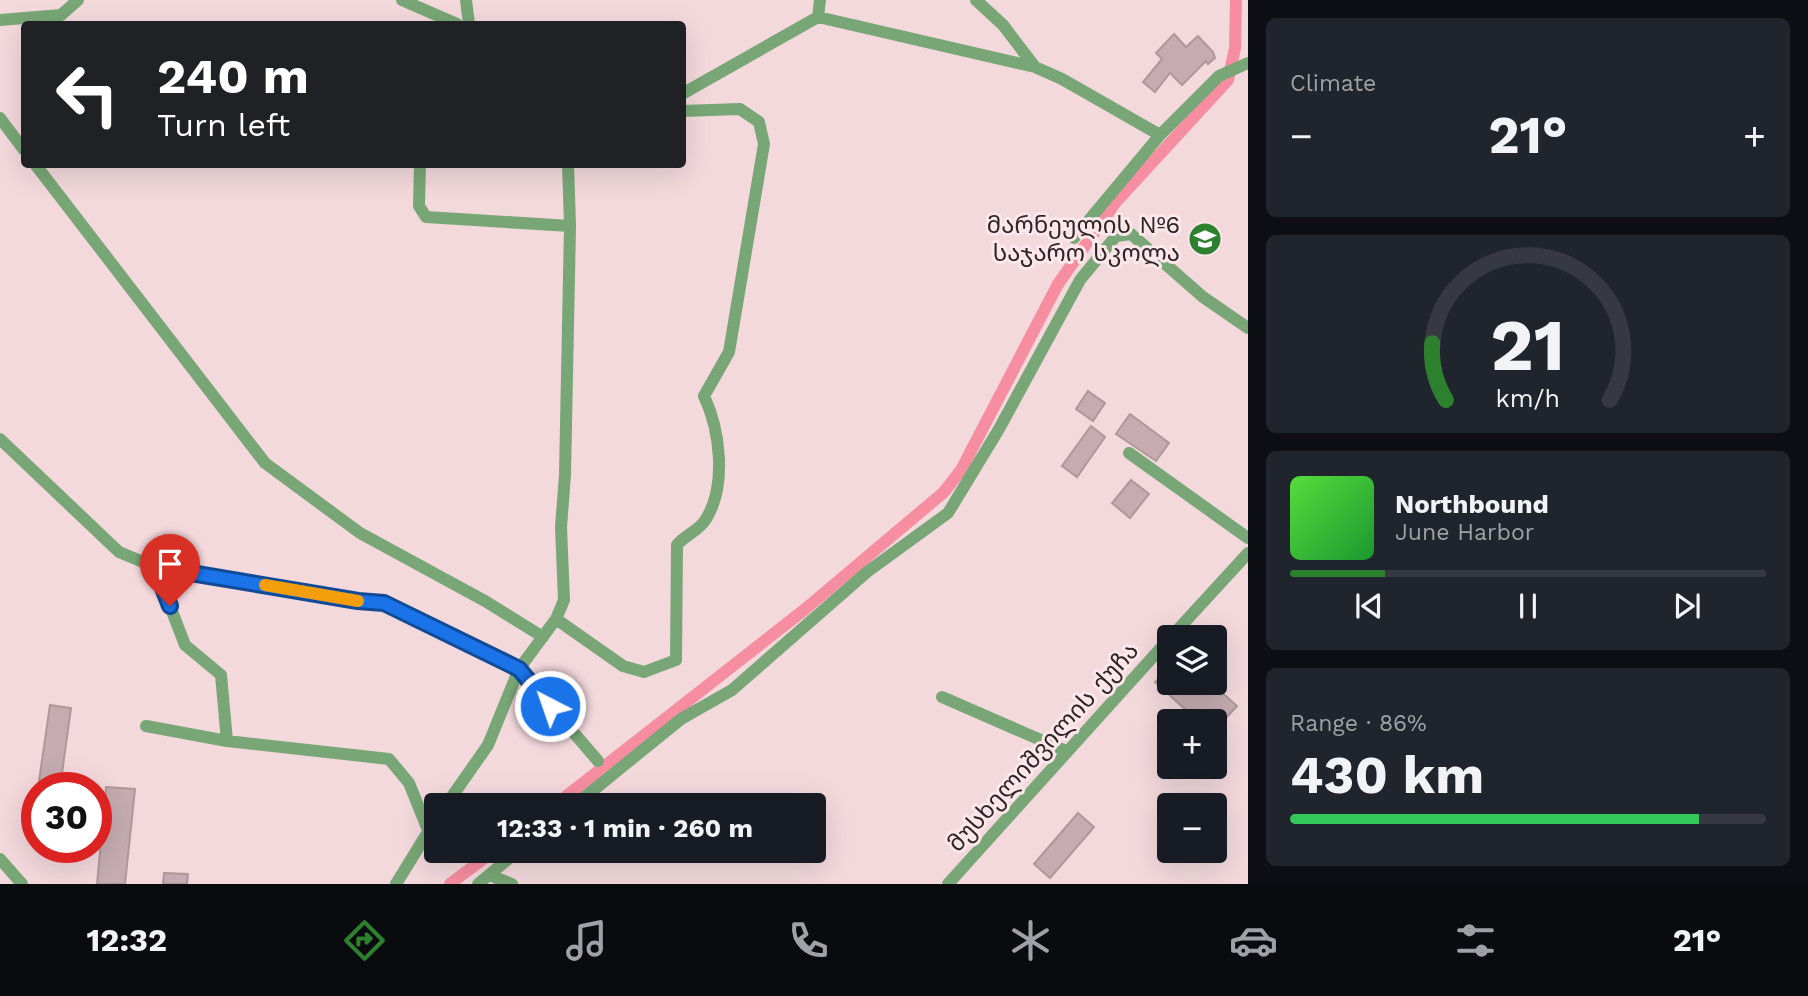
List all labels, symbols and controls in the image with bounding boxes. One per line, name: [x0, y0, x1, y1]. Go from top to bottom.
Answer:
text: 240 m: [157, 47, 309, 105]
icon: left: [42, 49, 133, 140]
text: Climate: [1290, 70, 1376, 97]
text: 21°: [1488, 105, 1568, 166]
text: Turn left: [157, 106, 290, 144]
text: −: [1290, 114, 1313, 158]
text: +: [1743, 114, 1766, 158]
place label: მარნეულის №6 საჯარო სკოლა: [987, 211, 1180, 267]
school or university icon: მარნეულის №6 საჯარო სკოლა: [1186, 220, 1224, 258]
text: 21: [1491, 302, 1565, 388]
text: km/h: [1496, 384, 1560, 413]
text: Northbound: [1395, 489, 1549, 519]
text: June Harbor: [1395, 519, 1534, 546]
pin: [140, 534, 200, 606]
icon: arrive: [151, 545, 189, 583]
icon: previous: [1350, 587, 1388, 625]
icon: pause: [1509, 587, 1547, 625]
icon: next: [1668, 587, 1706, 625]
map controls: [1157, 625, 1227, 863]
button: layers: [1157, 625, 1227, 695]
street label: მუსხელიშვილის ქუჩა: [942, 637, 1144, 857]
position arrow: [513, 669, 587, 743]
button: +: [1157, 709, 1227, 779]
text: Range · 86%: [1290, 710, 1427, 737]
text: 430 km: [1290, 745, 1484, 806]
speed limit sign: 30: [21, 772, 112, 863]
button: −: [1157, 793, 1227, 863]
text: 12:33 · 1 min · 260 m: [497, 813, 753, 843]
icon: directions: [340, 916, 389, 965]
icon: music: [562, 916, 611, 965]
icon: phone: [784, 916, 833, 965]
icon: climate: [1006, 916, 1055, 965]
icon: car: [1229, 916, 1278, 965]
icon: filters: [1451, 916, 1500, 965]
text: 12:32: [87, 921, 167, 959]
text: 21°: [1673, 921, 1721, 959]

